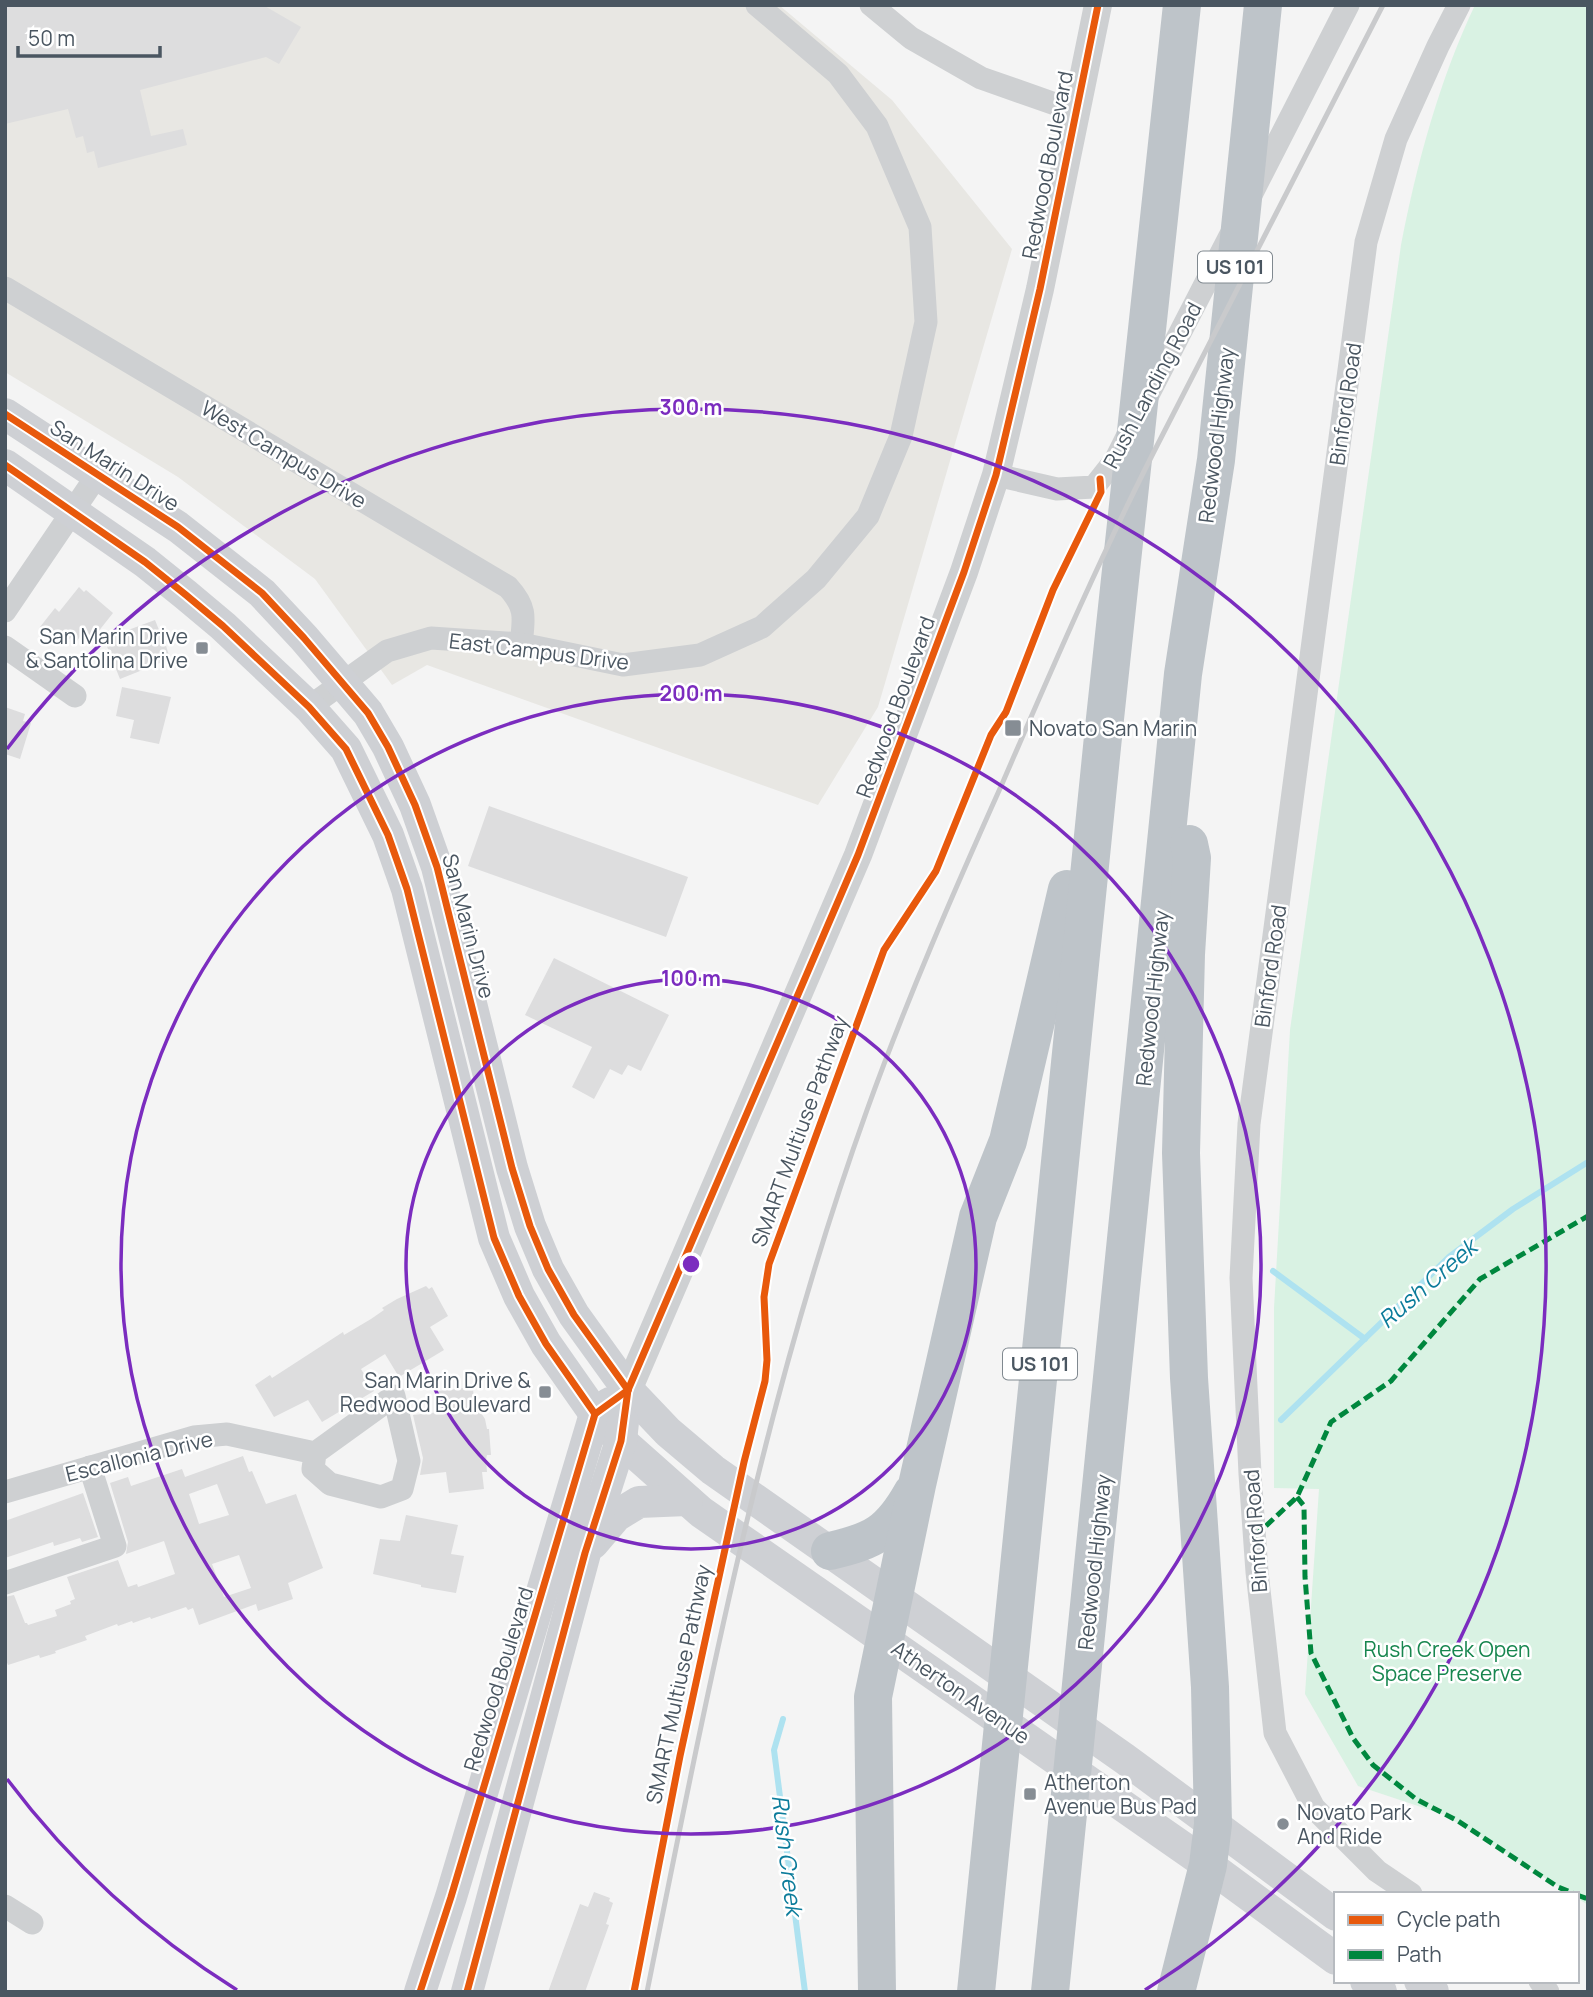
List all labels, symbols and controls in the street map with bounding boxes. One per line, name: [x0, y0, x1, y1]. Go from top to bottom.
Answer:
scale bar: [18, 14, 159, 58]
text: 50 m: [28, 24, 75, 52]
street label: Redwood Boulevard: [1015, 68, 1079, 262]
road number: US 101: [1198, 252, 1272, 282]
street label: Rush Landing Road: [1096, 297, 1208, 473]
street label: Binford Road: [1323, 341, 1367, 467]
street label: Redwood Highway: [1191, 345, 1241, 525]
text: 300 m: [660, 393, 722, 421]
street label: West Campus Drive: [196, 394, 372, 514]
street label: San Marin Drive: [45, 413, 185, 517]
street label: Redwood Boulevard: [849, 612, 941, 802]
place label: San Marin Drive & Santolina Drive: [25, 622, 188, 674]
street label: East Campus Drive: [447, 626, 631, 676]
marker: San Marin Drive & Santolina Drive: [194, 640, 210, 656]
text: 200 m: [659, 679, 723, 707]
place label: Novato San Marin: [1029, 714, 1197, 742]
marker: Novato San Marin: [1003, 718, 1023, 738]
street label: San Marin Drive: [436, 850, 502, 1002]
street label: Binford Road: [1248, 903, 1292, 1029]
street label: Redwood Highway: [1129, 909, 1175, 1087]
text: 100 m: [661, 964, 721, 992]
street label: SMART Multiuse Pathway: [744, 1012, 854, 1250]
water label: Rush Creek: [1371, 1229, 1486, 1335]
centre of rings: [679, 1252, 703, 1276]
road number: US 101: [1003, 1348, 1077, 1380]
place label: San Marin Drive & Redwood Boulevard: [340, 1366, 531, 1418]
marker: San Marin Drive & Redwood Boulevard: [537, 1384, 553, 1400]
street label: Escallonia Drive: [62, 1424, 216, 1488]
street label: Binford Road: [1237, 1468, 1273, 1594]
street label: Redwood Highway: [1071, 1473, 1117, 1651]
street label: SMART Multiuse Pathway: [639, 1562, 717, 1806]
street label: Redwood Boulevard: [457, 1583, 539, 1775]
street label: Atherton Avenue: [886, 1634, 1036, 1750]
park label: Rush Creek Open Space Preserve: [1363, 1635, 1531, 1687]
place label: Atherton Avenue Bus Pad: [1044, 1768, 1197, 1820]
marker: Atherton Avenue Bus Pad: [1022, 1786, 1038, 1802]
water label: Rush Creek: [765, 1793, 812, 1921]
place label: Novato Park And Ride: [1297, 1798, 1412, 1850]
marker: Novato Park And Ride: [1275, 1816, 1291, 1832]
legend: [1334, 1892, 1579, 1983]
text: Cycle path: [1397, 1905, 1500, 1933]
text: Path: [1397, 1940, 1442, 1968]

